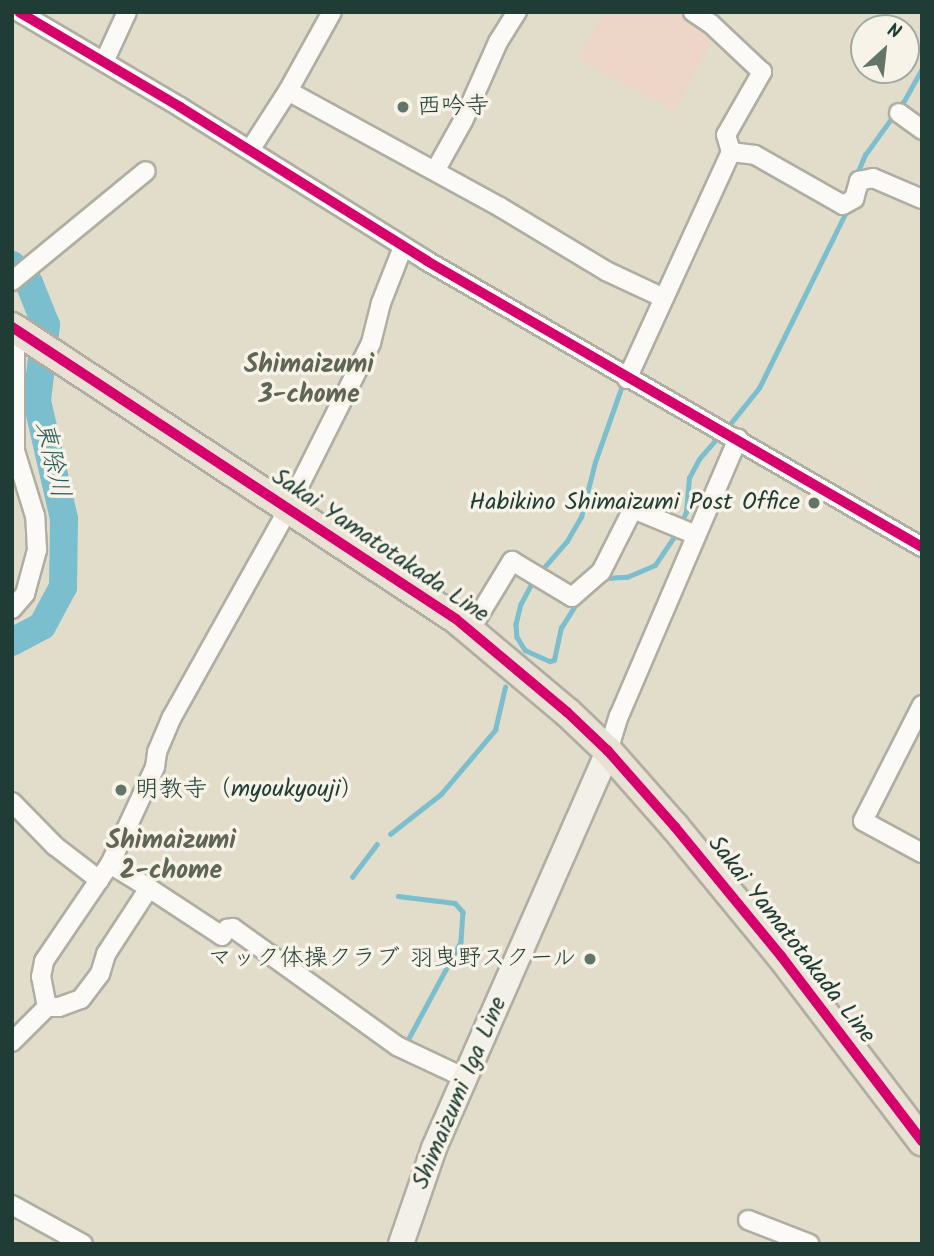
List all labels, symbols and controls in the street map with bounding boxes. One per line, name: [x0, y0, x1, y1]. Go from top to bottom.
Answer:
north arrow: [850, 14, 920, 84]
text: N: [881, 16, 906, 48]
place label: 西吟寺: [417, 93, 489, 121]
marker: 西吟寺: [395, 99, 411, 115]
district label: Shimaizumi 3-chome: [244, 350, 374, 412]
water label: 東除川: [27, 418, 75, 502]
street label: Sakai Yamatotakada Line: [266, 463, 494, 629]
place label: Habikino Shimaizumi Post Office: [469, 489, 800, 517]
marker: Habikino Shimaizumi Post Office: [806, 495, 822, 511]
place label: 明教寺（myoukyouji）: [135, 776, 365, 804]
marker: 明教寺（myoukyouji）: [113, 782, 129, 798]
district label: Shimaizumi 2-chome: [106, 826, 236, 888]
street label: Sakai Yamatotakada Line: [701, 830, 881, 1050]
place label: マック体操クラブ 羽曳野スクール: [206, 945, 576, 973]
marker: マック体操クラブ 羽曳野スクール: [582, 951, 598, 967]
street label: Shimaizumi Iga Line: [406, 993, 514, 1193]

